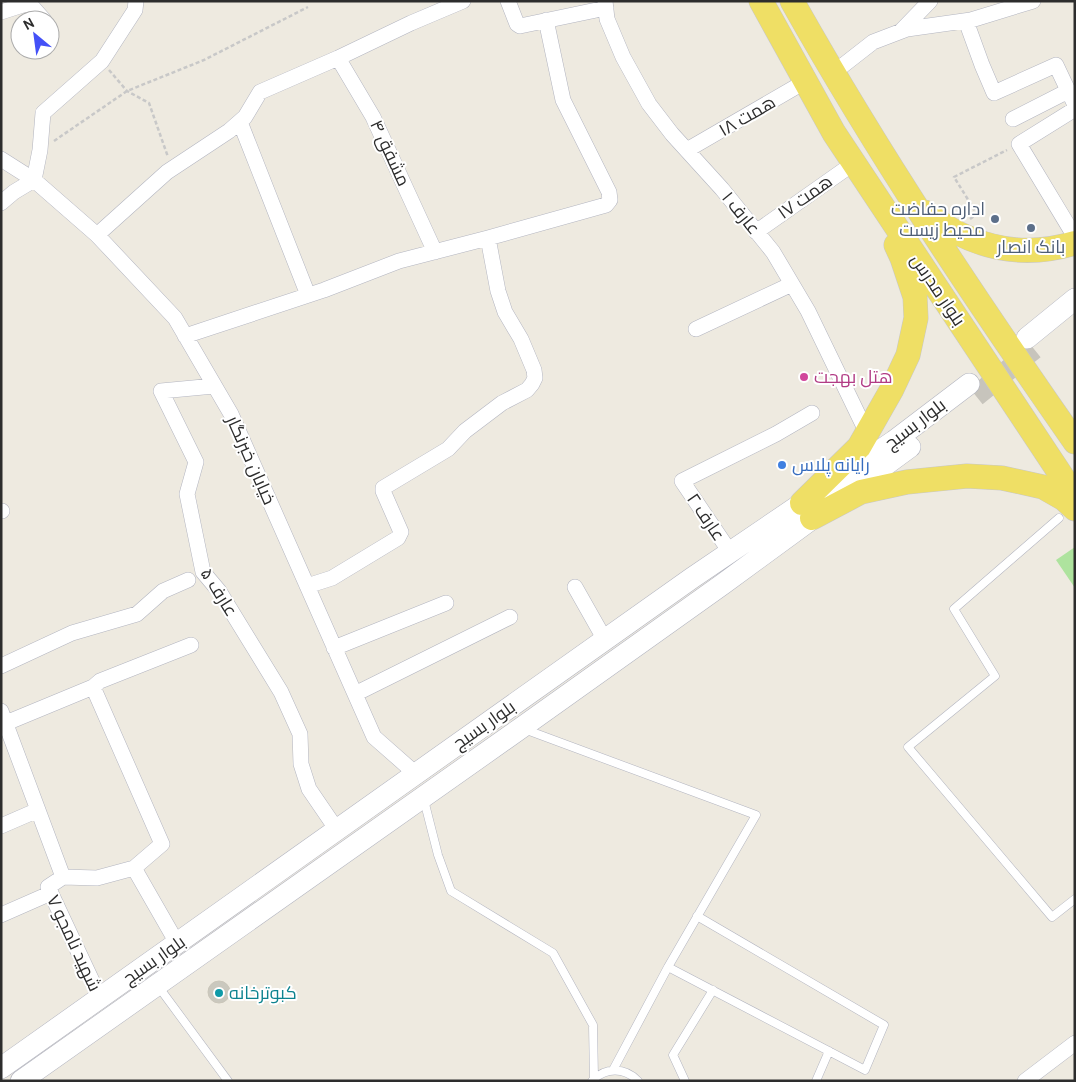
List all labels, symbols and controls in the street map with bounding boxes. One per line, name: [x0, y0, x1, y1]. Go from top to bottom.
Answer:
north arrow: [10, 10, 60, 60]
text: N: [20, 13, 37, 34]
street label: همت ۱۸: [715, 91, 779, 141]
street label: مشفق ۴: [364, 116, 415, 190]
street label: همت ۱۷: [773, 170, 837, 224]
street label: عارف ۱: [717, 187, 765, 239]
place label: اداره حفاضت محیط زیست: [891, 198, 985, 241]
marker: اداره حفاضت محیط زیست: [989, 213, 1001, 225]
marker: بانک انصار: [1025, 222, 1037, 234]
place label: بانک انصار: [996, 236, 1065, 258]
street label: بلوار مدرس: [906, 250, 970, 330]
place label: هتل بهجت: [814, 366, 893, 388]
marker: هتل بهجت: [798, 371, 810, 383]
street label: بلوار بسیج: [880, 394, 951, 455]
street label: خیابان خبرنگار: [221, 411, 280, 508]
place label: رایانه پلاس: [792, 454, 870, 477]
marker: رایانه پلاس: [776, 459, 788, 471]
street label: عارف ۲: [682, 489, 730, 545]
street label: عارف ۵: [196, 564, 242, 620]
street label: بلوار بسیج: [449, 696, 520, 755]
street label: شهید نامجو ۷: [42, 891, 106, 995]
street label: بلوار بسیج: [119, 931, 190, 990]
place label: کبوترخانه: [229, 982, 297, 1004]
marker: کبوترخانه: [213, 987, 225, 999]

